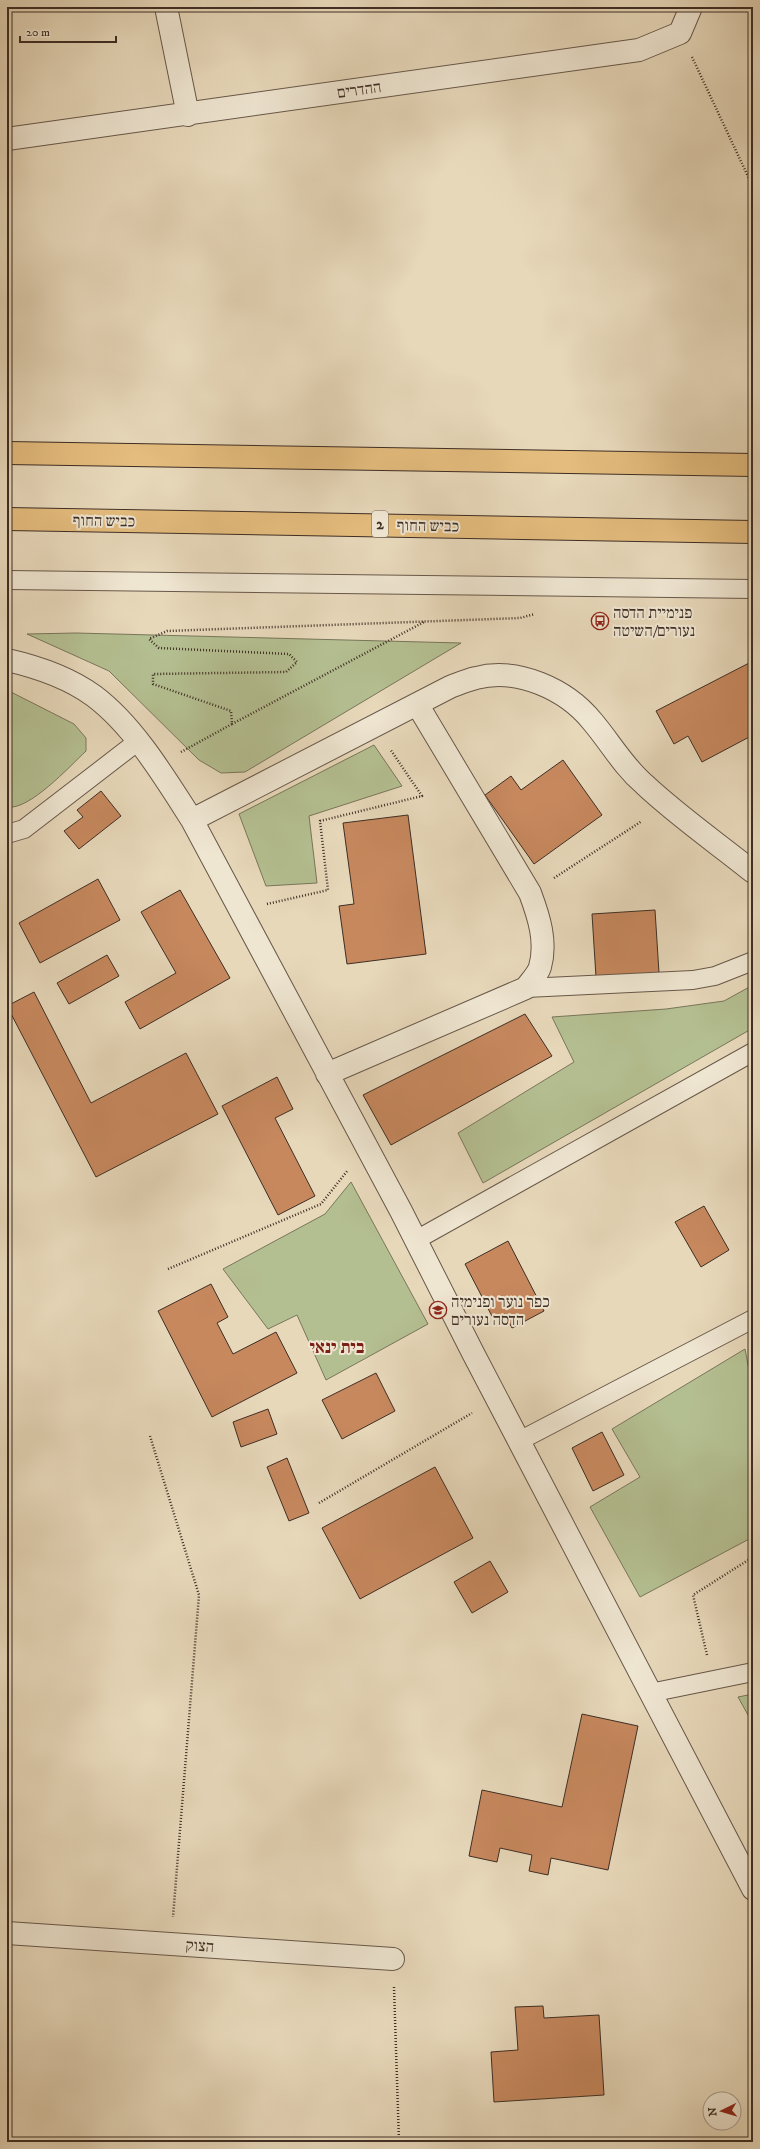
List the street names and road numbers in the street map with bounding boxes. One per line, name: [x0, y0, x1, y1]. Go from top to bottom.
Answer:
street label: ההדרים: [336, 77, 383, 103]
street label: כביש החוף: [73, 510, 135, 532]
road number: 2: [372, 511, 388, 537]
street label: כביש החוף: [397, 515, 459, 537]
street label: הצוק: [185, 1935, 215, 1957]

